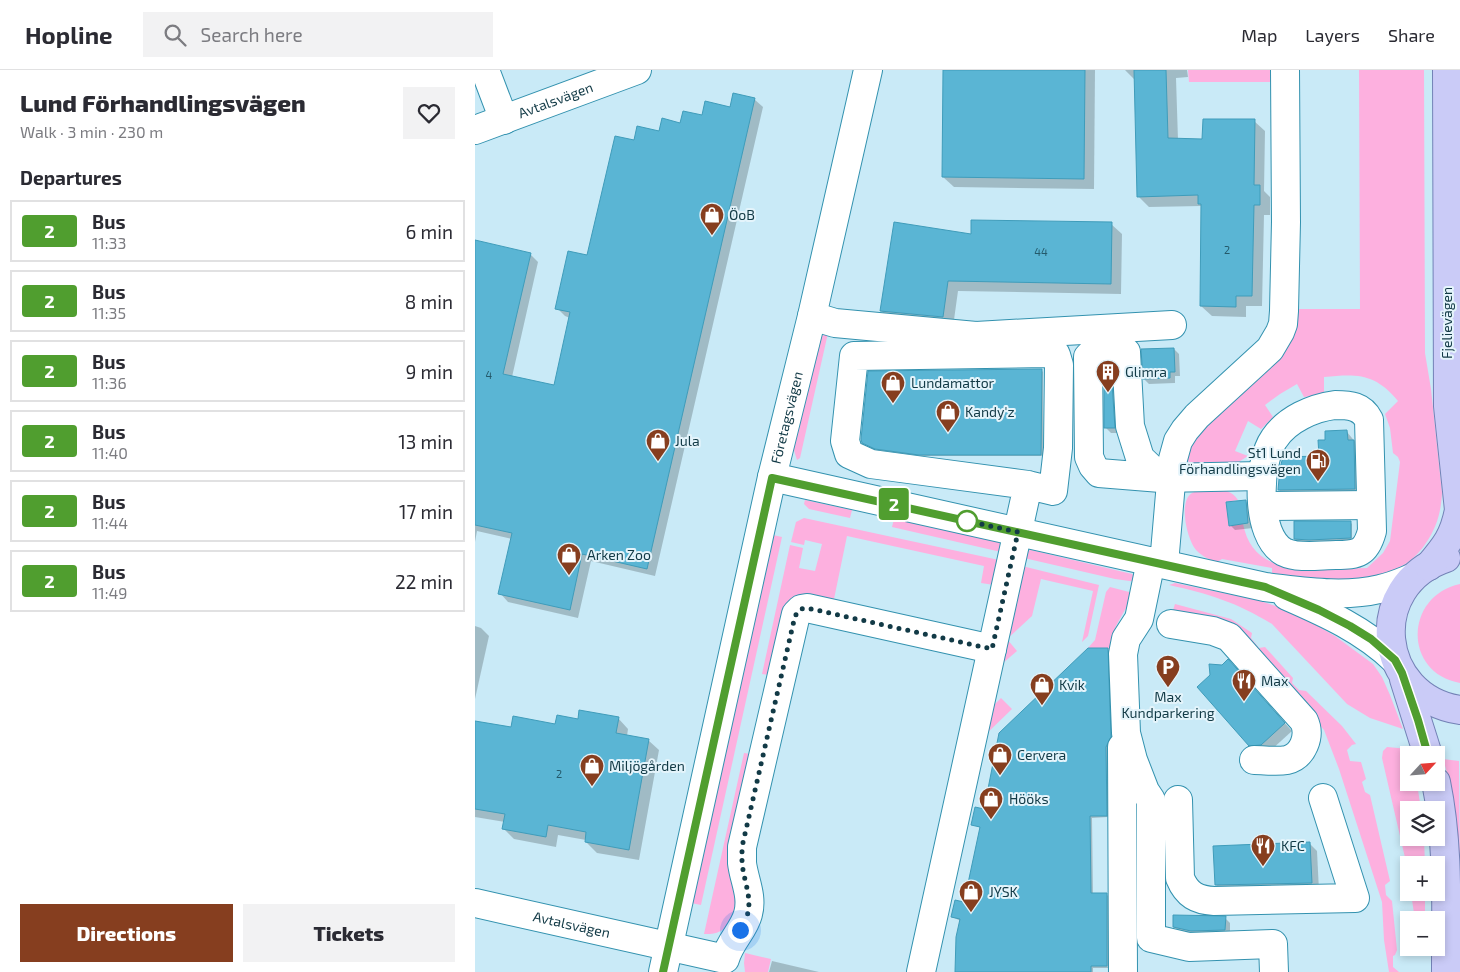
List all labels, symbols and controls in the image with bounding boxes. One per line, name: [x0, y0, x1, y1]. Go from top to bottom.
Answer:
search box: [143, 12, 493, 57]
text: Hopline: [25, 20, 113, 49]
icon: search: [161, 21, 189, 49]
text: Search here: [201, 23, 303, 46]
text: Map: [1241, 24, 1277, 46]
text: Layers: [1305, 24, 1360, 46]
text: Share: [1388, 24, 1435, 46]
street label: Avtalsvägen: [516, 78, 595, 121]
button: heart: [403, 87, 455, 139]
text: Lund Förhandlingsvägen: [20, 88, 306, 117]
text: Walk · 3 min · 230 m: [20, 122, 163, 141]
text: Departures: [20, 166, 122, 189]
shop icon: ÖoB: [699, 202, 725, 236]
place label: ÖoB: [729, 206, 755, 223]
text: Bus: [92, 210, 126, 233]
text: 2: [44, 220, 55, 242]
text: 6 min: [405, 220, 453, 243]
text: 11:33: [92, 233, 126, 252]
house number: 2: [1224, 243, 1230, 256]
house number: 44: [1034, 245, 1048, 258]
text: Bus: [92, 280, 126, 303]
street label: Fjelievägen: [1438, 287, 1455, 359]
text: 2: [44, 290, 55, 312]
text: 8 min: [405, 290, 453, 313]
text: 11:35: [92, 303, 126, 322]
text: Bus: [92, 350, 126, 373]
building icon: Glimra: [1095, 359, 1121, 393]
text: 2: [44, 360, 55, 382]
text: 9 min: [405, 360, 453, 383]
place label: Glimra: [1125, 363, 1167, 380]
house number: 4: [486, 368, 493, 381]
street label: Företagsvägen: [767, 370, 806, 466]
shop icon: Lundamattor: [880, 370, 906, 404]
text: 11:36: [92, 373, 127, 392]
place label: Lundamattor: [911, 374, 995, 391]
shop icon: Kandy'z: [935, 399, 961, 433]
place label: Kandy'z: [965, 403, 1015, 420]
text: Bus: [92, 420, 126, 443]
shop icon: Jula: [645, 428, 671, 462]
text: 2: [44, 430, 55, 452]
text: 13 min: [398, 430, 453, 453]
place label: Jula: [675, 432, 700, 449]
text: 11:40: [92, 443, 128, 462]
place label: St1 Lund Förhandlingsvägen: [1179, 444, 1301, 477]
fuel station icon: St1 Lund Förhandlingsvägen: [1305, 448, 1331, 482]
line badge: 2: [878, 488, 910, 520]
text: Bus: [92, 490, 126, 513]
text: 2: [889, 493, 899, 515]
text: 2: [44, 500, 55, 522]
text: 17 min: [399, 500, 453, 523]
unlabelled marker: [956, 510, 978, 532]
text: 11:44: [92, 513, 128, 532]
shop icon: Arken Zoo: [556, 542, 582, 576]
place label: Arken Zoo: [587, 546, 651, 563]
text: Bus: [92, 560, 126, 583]
text: 2: [44, 570, 55, 592]
text: 22 min: [395, 570, 453, 593]
text: 11:49: [92, 583, 128, 602]
parking icon: Max Kundparkering: [1155, 654, 1181, 688]
restaurant icon: Max: [1231, 668, 1257, 702]
shop icon: Kvik: [1029, 672, 1055, 706]
place label: Max: [1261, 672, 1289, 689]
place label: Kvik: [1059, 676, 1085, 693]
place label: Max Kundparkering: [1121, 688, 1215, 721]
shop icon: Cervera: [987, 742, 1013, 776]
place label: Cervera: [1017, 746, 1066, 763]
north arrow: [1400, 746, 1445, 791]
map controls: [1400, 746, 1445, 956]
shop icon: Miljögården: [579, 753, 605, 787]
place label: Miljögården: [609, 757, 685, 774]
house number: 2: [556, 767, 562, 780]
shop icon: Hööks: [978, 786, 1004, 820]
place label: Hööks: [1009, 790, 1049, 807]
button: layers: [1400, 801, 1445, 846]
restaurant icon: KFC: [1250, 833, 1276, 867]
place label: KFC: [1281, 837, 1305, 854]
button: +: [1400, 856, 1445, 901]
shop icon: JYSK: [958, 879, 984, 913]
place label: JYSK: [989, 883, 1019, 900]
button: Directions: [20, 904, 233, 962]
button: Tickets: [243, 904, 455, 962]
street label: Avtalsvägen: [531, 907, 612, 941]
button: −: [1400, 911, 1445, 956]
your location: [728, 918, 753, 943]

